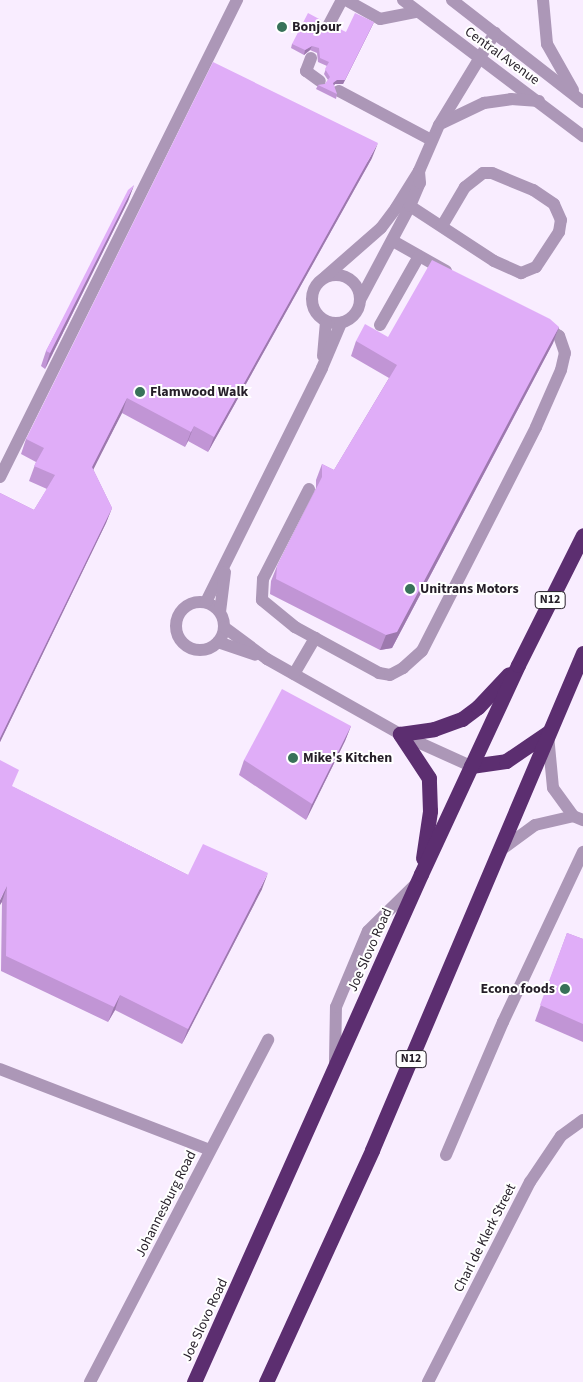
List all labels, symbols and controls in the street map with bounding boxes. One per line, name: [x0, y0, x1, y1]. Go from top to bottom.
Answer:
place label: Bonjour: [292, 19, 341, 35]
marker: Bonjour: [276, 21, 288, 33]
street label: Central Avenue: [461, 23, 543, 89]
place label: Flamwood Walk: [150, 384, 248, 400]
marker: Flamwood Walk: [134, 386, 146, 398]
place label: Unitrans Motors: [420, 581, 519, 597]
marker: Unitrans Motors: [404, 583, 416, 595]
road number: N12: [534, 590, 566, 610]
place label: Mike's Kitchen: [303, 750, 392, 766]
marker: Mike's Kitchen: [287, 752, 299, 764]
street label: Joe Slovo Road: [344, 906, 396, 994]
place label: Econo foods: [481, 981, 555, 997]
marker: Econo foods: [559, 983, 571, 995]
road number: N12: [395, 1050, 427, 1068]
street label: Johannesburg Road: [132, 1148, 200, 1260]
street label: Charl de Klerk Street: [450, 1181, 520, 1295]
street label: Joe Slovo Road: [178, 1276, 232, 1364]

